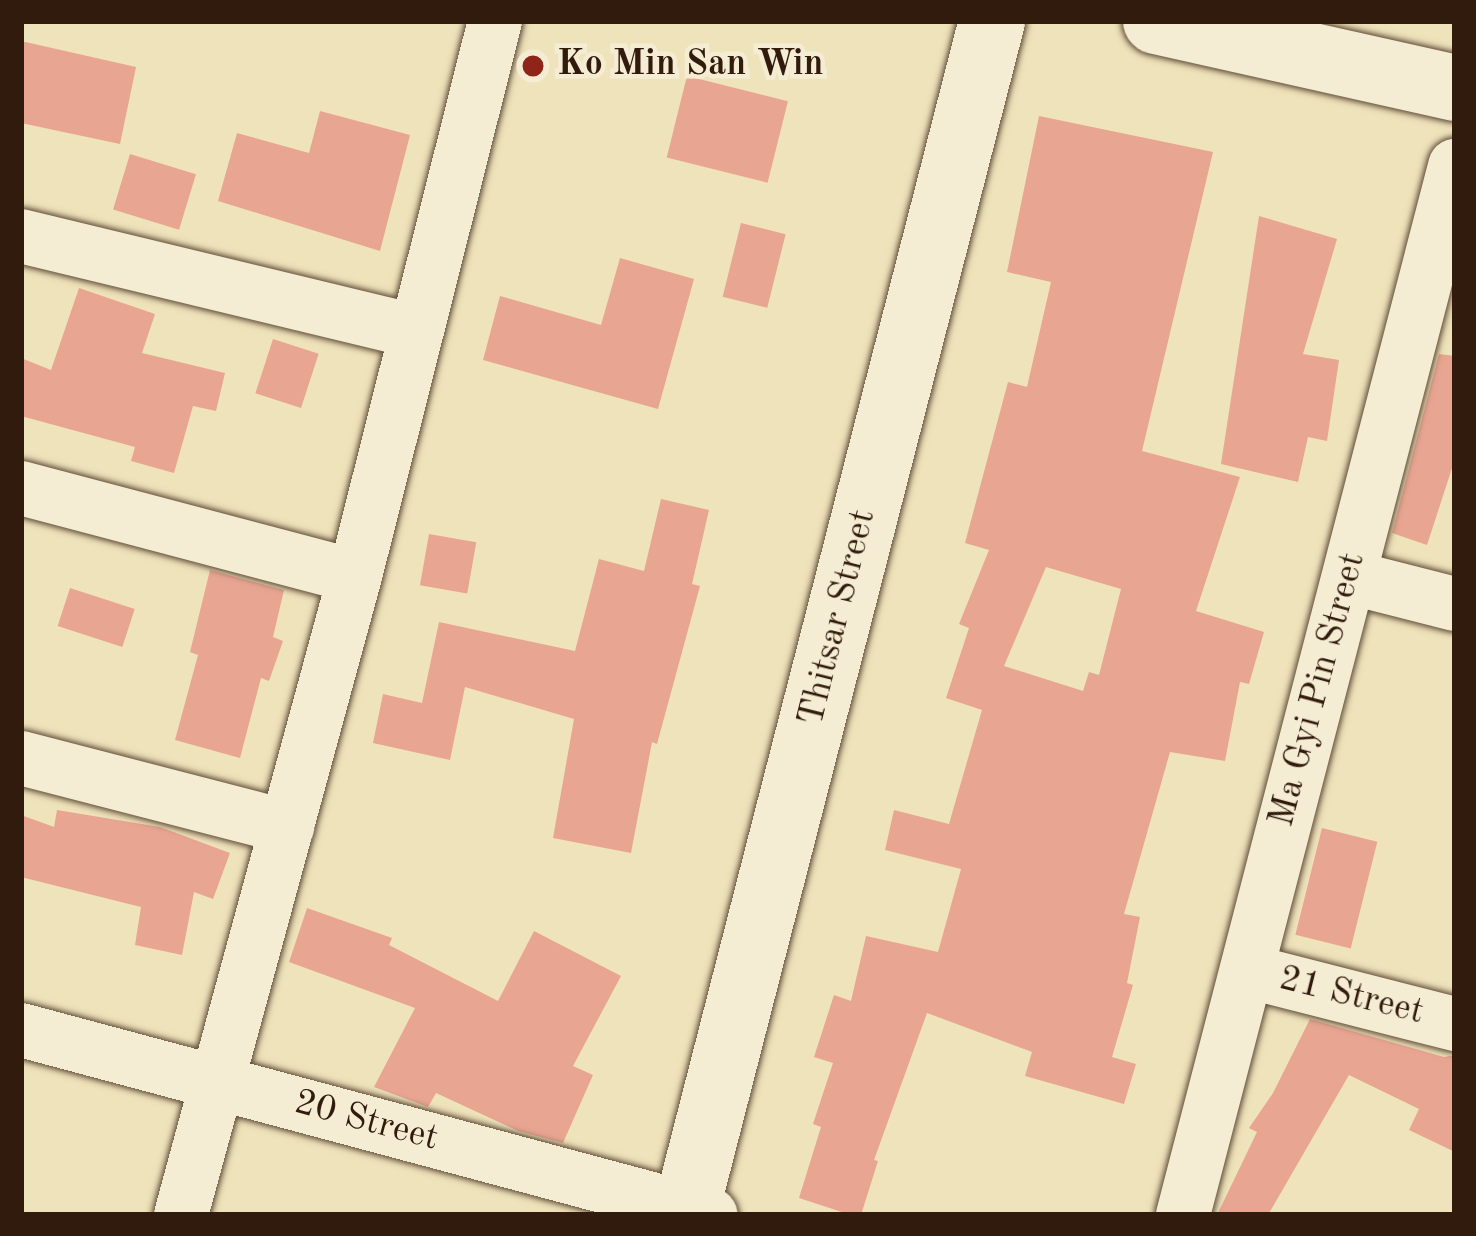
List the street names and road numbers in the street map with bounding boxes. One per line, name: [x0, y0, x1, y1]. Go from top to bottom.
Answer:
street label: Thitsar Street: [791, 505, 887, 731]
street label: Ma Gyi Pin Street: [1262, 548, 1376, 832]
street label: 21 Street: [1274, 958, 1428, 1036]
street label: 20 Street: [289, 1082, 443, 1162]

